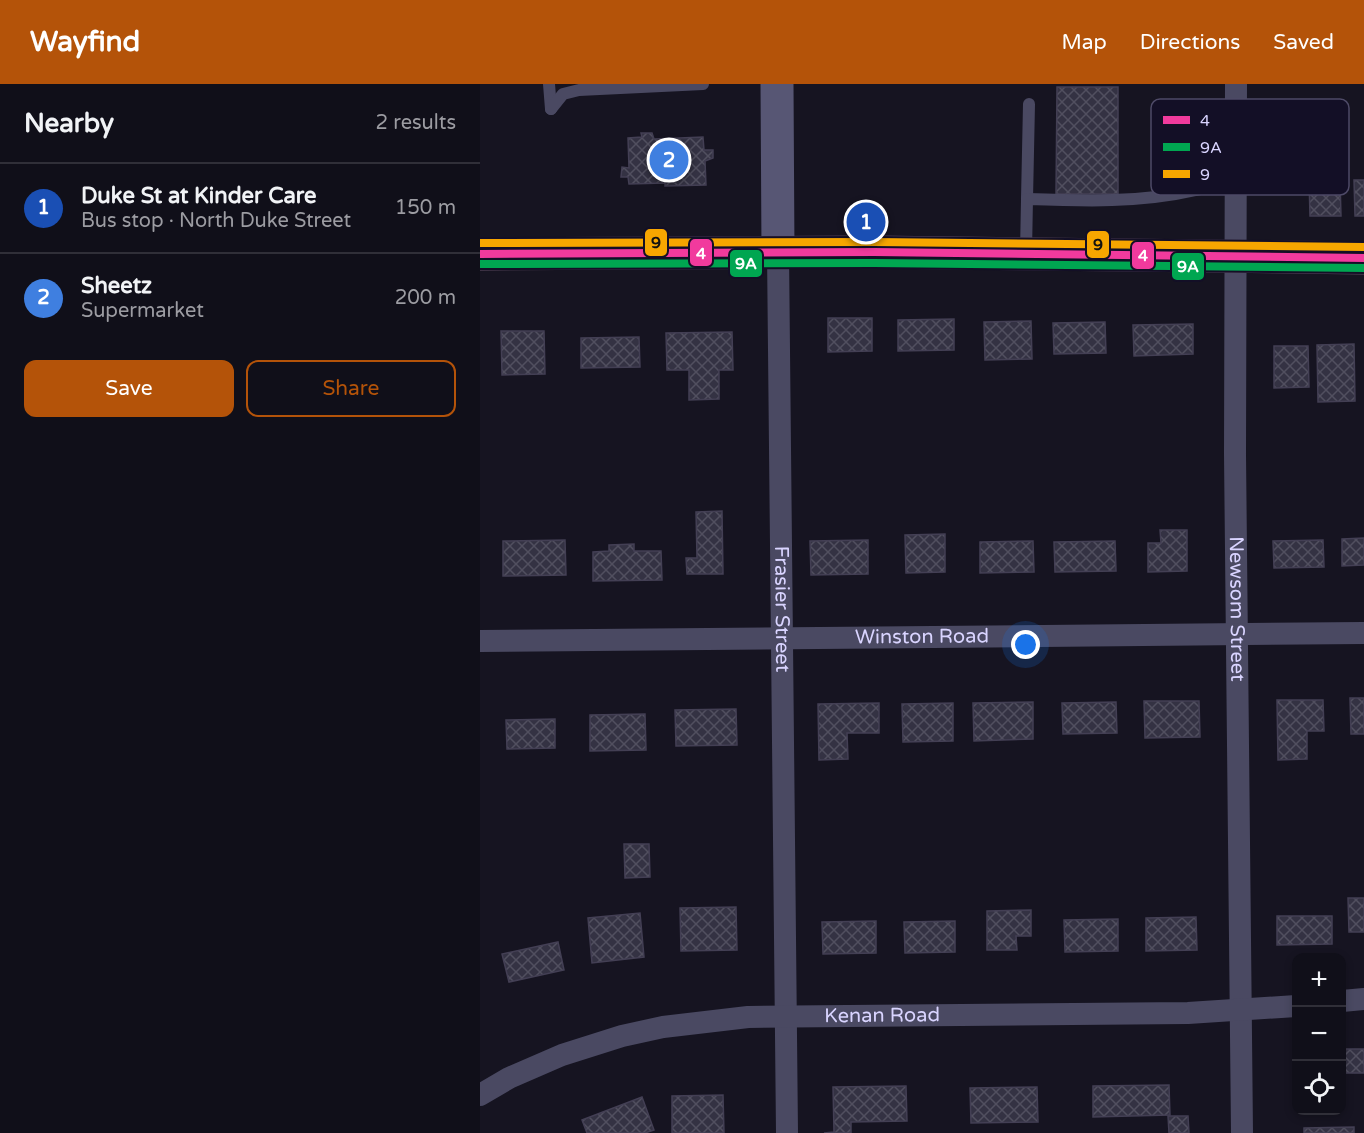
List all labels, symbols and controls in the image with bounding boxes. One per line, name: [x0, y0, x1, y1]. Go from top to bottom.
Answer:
text: Wayfind: [30, 25, 140, 59]
text: Map: [1061, 30, 1107, 55]
text: Directions: [1140, 30, 1240, 55]
text: Saved: [1273, 30, 1334, 55]
legend: [1151, 99, 1349, 195]
text: Nearby: [24, 108, 114, 139]
text: 2 results: [376, 111, 456, 135]
text: 4: [1200, 111, 1210, 131]
pin: 2: [650, 138, 688, 182]
text: 9A: [1200, 138, 1222, 158]
text: 9: [1200, 165, 1210, 185]
text: Duke St at Kinder Care: [81, 183, 316, 209]
text: 1: [37, 196, 50, 220]
text: 150 m: [395, 196, 456, 220]
pin: 1: [846, 200, 886, 244]
text: Bus stop · North Duke Street: [81, 209, 351, 233]
line badge: 9: [644, 228, 668, 257]
line badge: 9: [1086, 230, 1110, 259]
text: 9: [651, 233, 661, 253]
text: 9: [1093, 235, 1103, 255]
line badge: 4: [689, 238, 713, 267]
line badge: 4: [1131, 241, 1155, 270]
text: 4: [696, 244, 706, 264]
text: 4: [1138, 246, 1148, 266]
line badge: 9A: [729, 249, 763, 278]
line badge: 9A: [1171, 252, 1205, 281]
text: 9A: [735, 254, 757, 274]
text: 9A: [1177, 257, 1199, 277]
text: Sheetz: [81, 273, 152, 299]
text: 2: [37, 286, 50, 310]
text: 200 m: [395, 286, 456, 310]
text: Supermarket: [81, 299, 204, 323]
button: Save: [24, 360, 234, 417]
button: Share: [246, 360, 456, 417]
street label: Newsom Street: [1224, 536, 1249, 682]
street label: Frasier Street: [769, 546, 794, 673]
street label: Winston Road: [855, 624, 989, 650]
your location: [1011, 630, 1040, 659]
map controls: [1292, 953, 1346, 1115]
button: +: [1292, 953, 1346, 1007]
street label: Kenan Road: [824, 1003, 940, 1028]
button: −: [1292, 1007, 1346, 1061]
button: locate: [1292, 1061, 1346, 1115]

